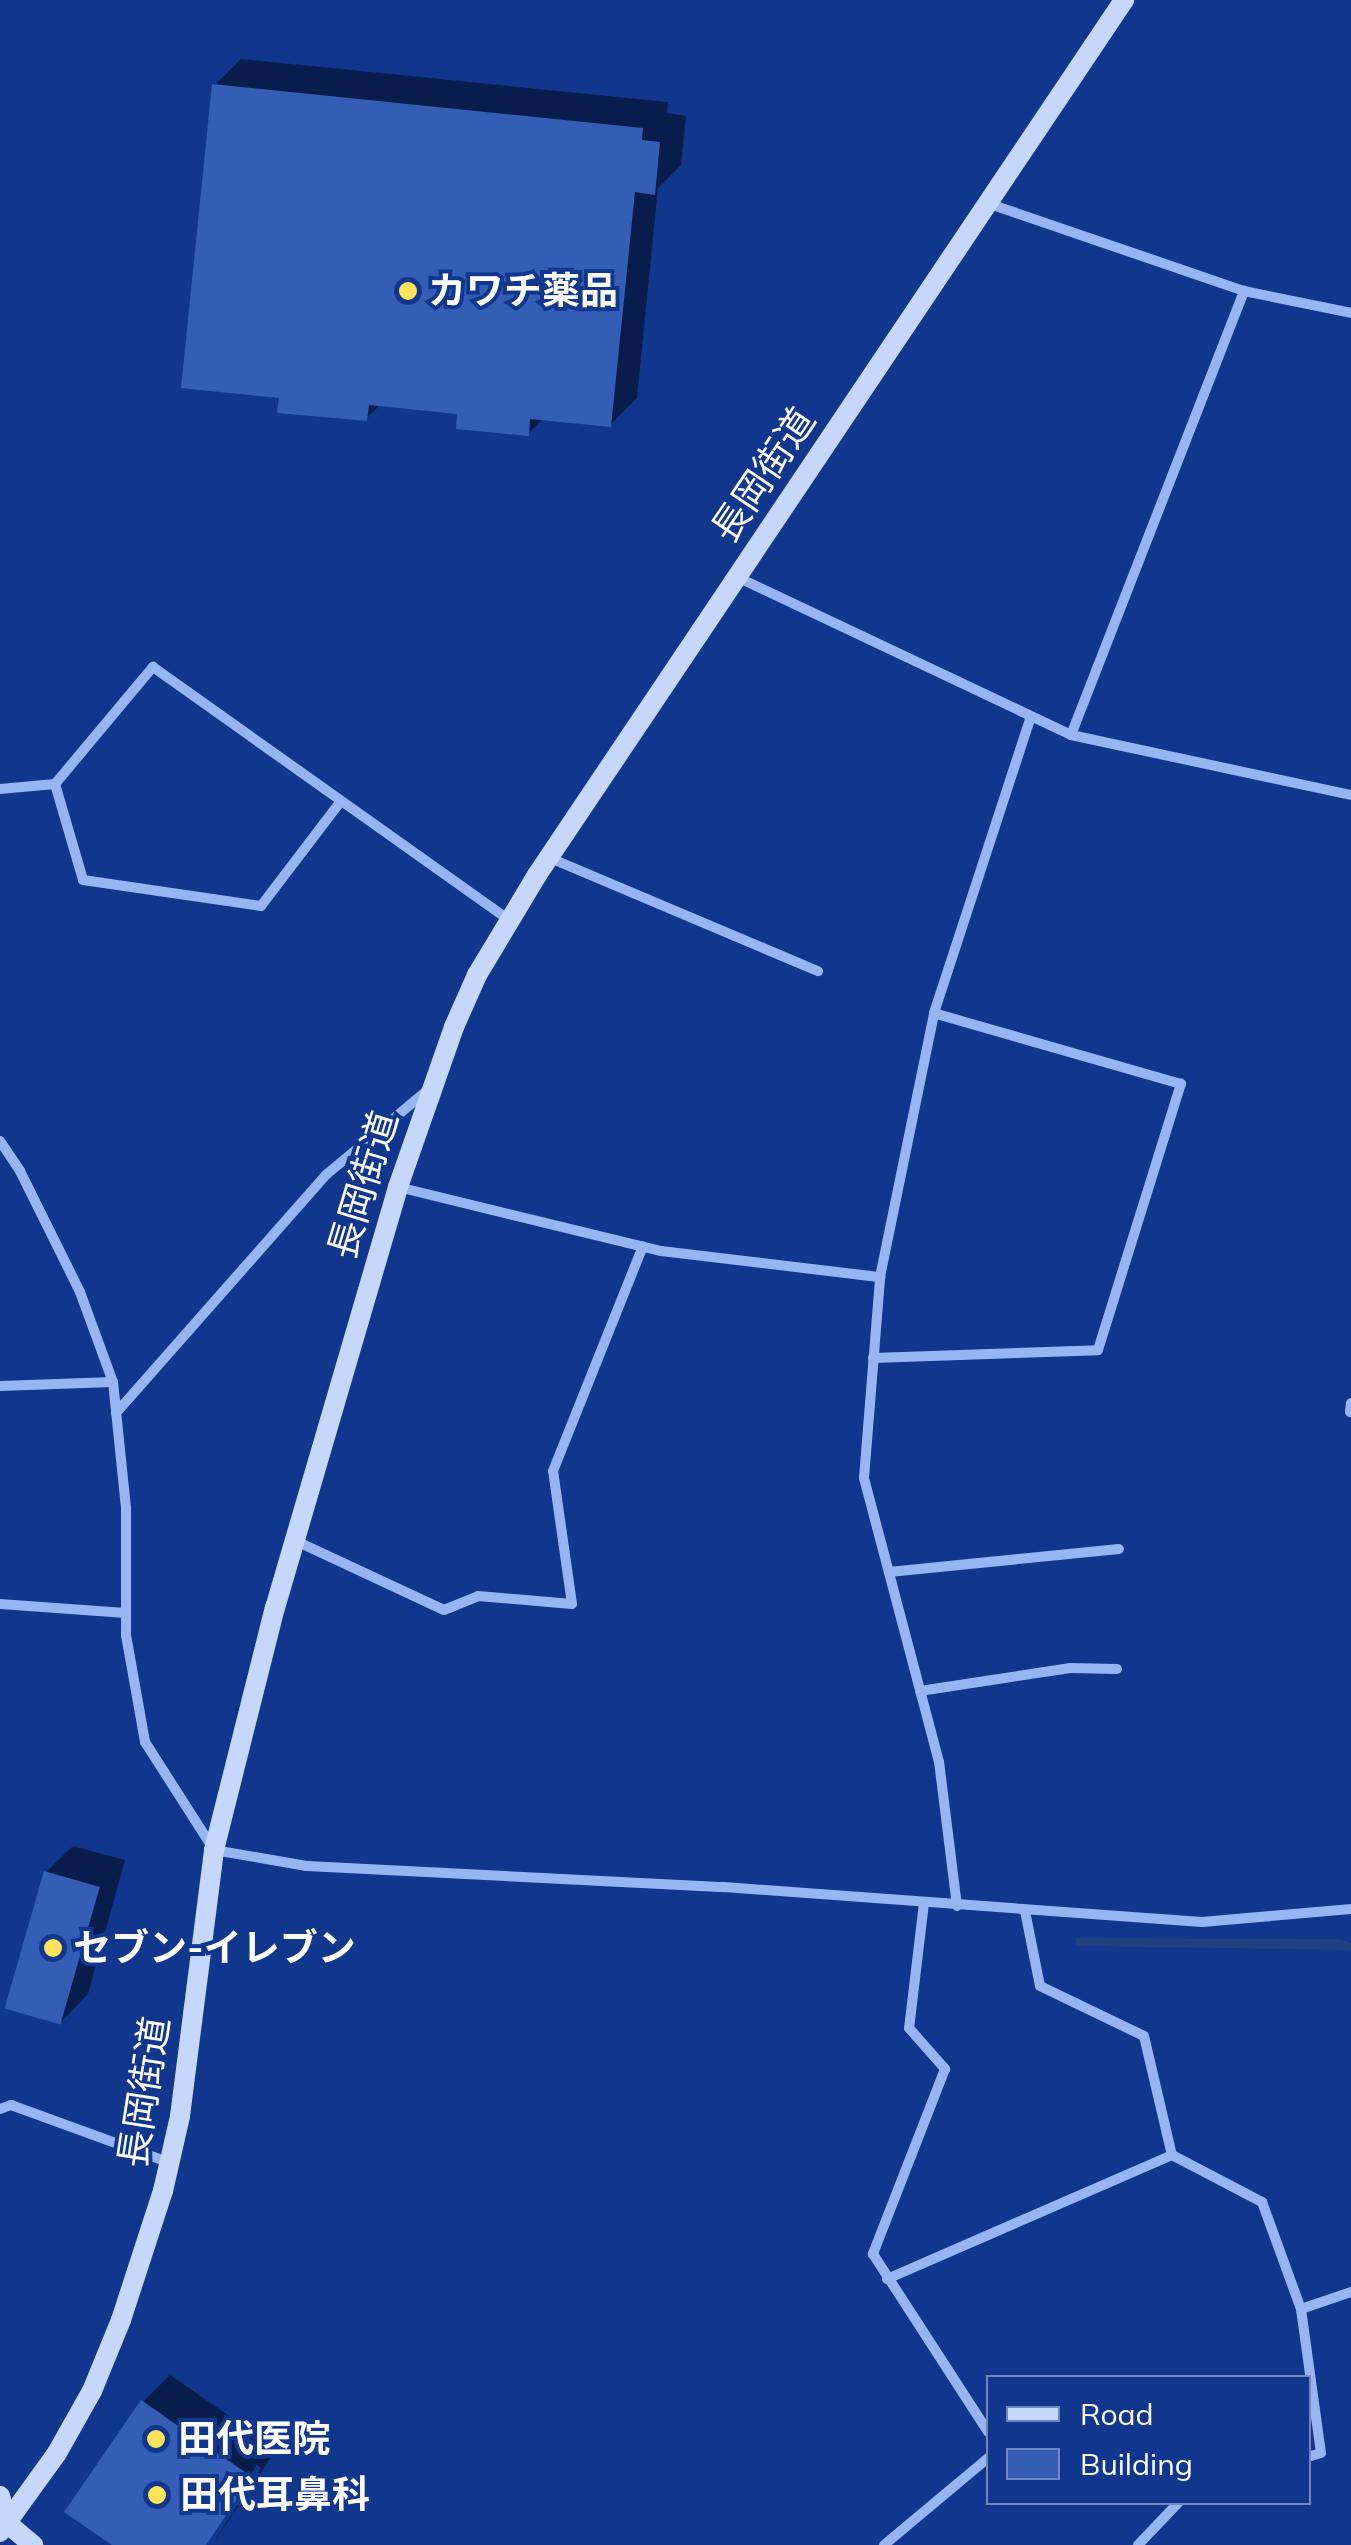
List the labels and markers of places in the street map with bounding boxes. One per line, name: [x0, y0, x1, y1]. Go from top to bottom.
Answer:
place label: カワチ薬品: [428, 268, 618, 314]
marker: カワチ薬品: [397, 280, 419, 302]
place label: セブン-イレブン: [73, 1925, 356, 1971]
marker: セブン-イレブン: [42, 1937, 64, 1959]
place label: 田代医院: [178, 2416, 330, 2462]
marker: 田代医院: [143, 2426, 169, 2452]
place label: 田代耳鼻科: [180, 2472, 370, 2518]
marker: 田代耳鼻科: [144, 2482, 170, 2508]

